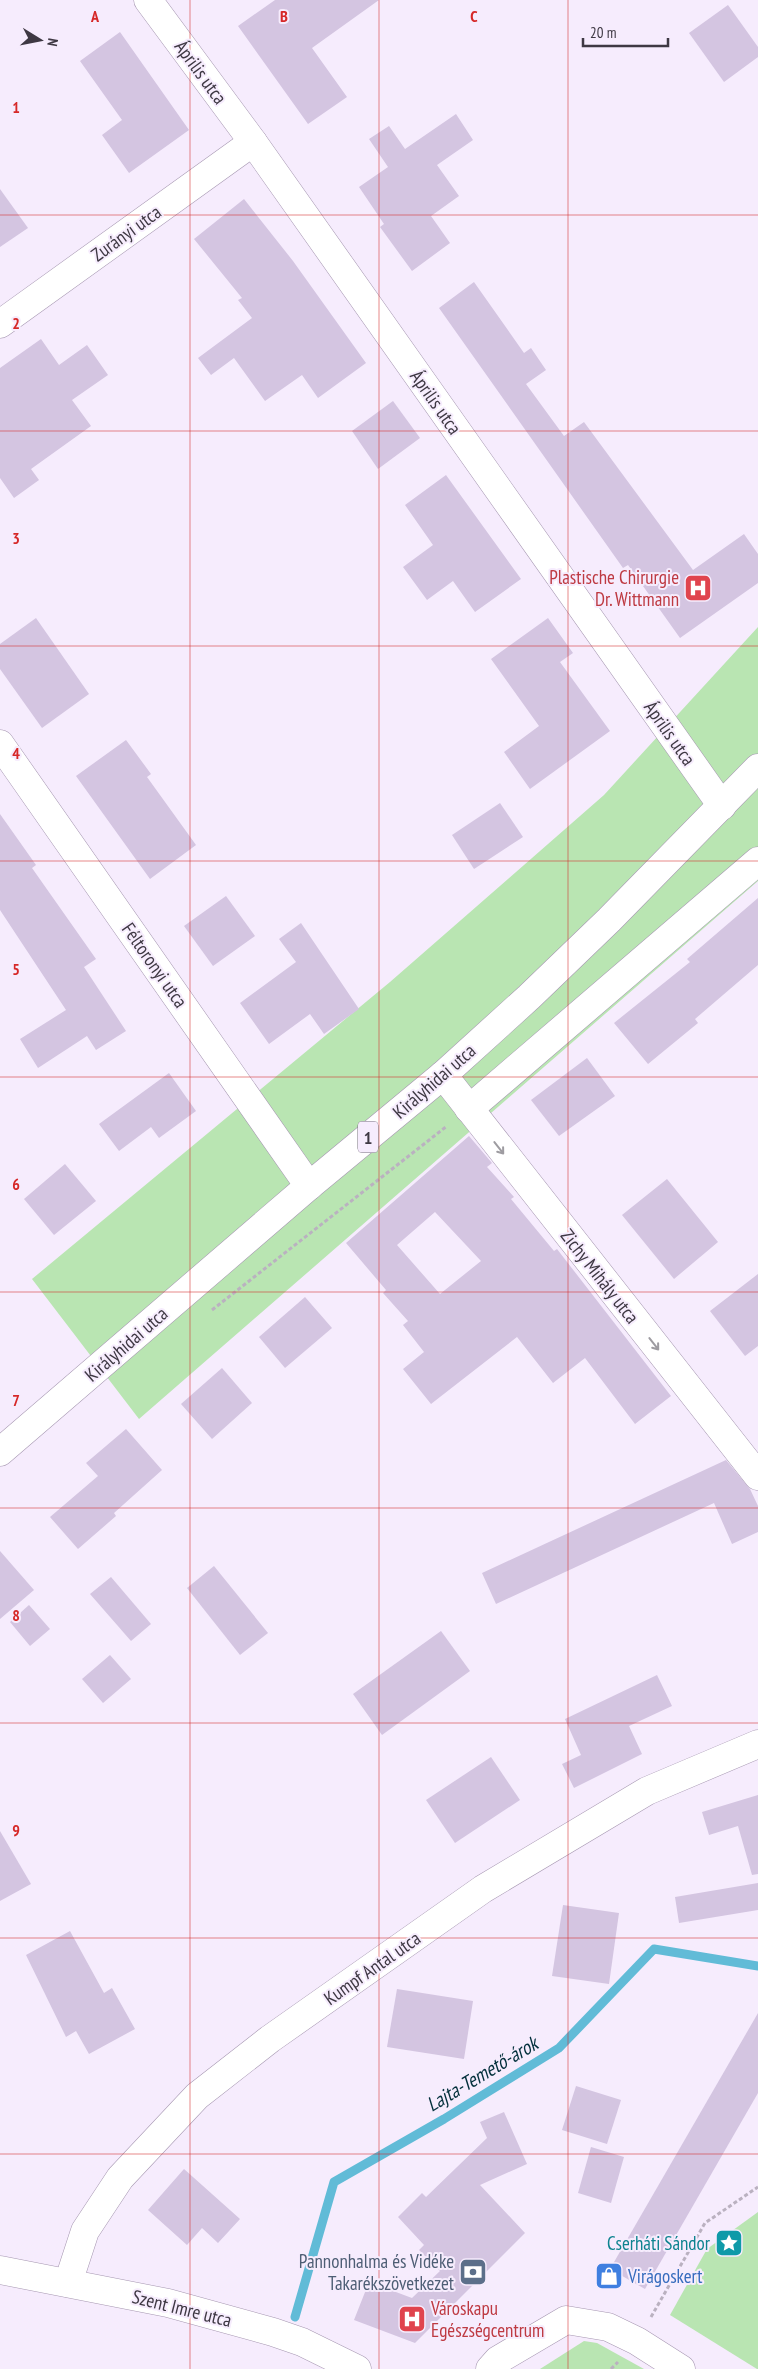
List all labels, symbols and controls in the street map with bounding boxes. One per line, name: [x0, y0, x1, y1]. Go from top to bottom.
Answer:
text: A: [90, 6, 100, 26]
text: B: [280, 6, 288, 26]
text: C: [470, 6, 478, 26]
north arrow: [15, 15, 65, 65]
scale bar: [583, 15, 668, 47]
text: 20 m: [590, 23, 616, 42]
street label: Április utca: [170, 35, 232, 109]
text: N: [43, 37, 62, 48]
text: 1: [12, 97, 20, 117]
street label: Zurányi utca: [86, 200, 166, 266]
text: 2: [12, 313, 20, 333]
street label: Április utca: [405, 365, 467, 439]
text: 3: [12, 528, 20, 548]
place label: Plastische Chirurgie Dr. Wittmann: [549, 565, 679, 611]
hospital icon: Plastische Chirurgie Dr. Wittmann: [683, 573, 713, 603]
street label: Április utca: [639, 696, 701, 770]
text: 4: [12, 743, 20, 763]
street label: Féltoronyi utca: [117, 918, 193, 1012]
text: 5: [12, 959, 20, 979]
street label: Királyhidai utca: [388, 1038, 480, 1124]
road number: 1: [358, 1122, 378, 1152]
one-way arrow: [493, 1141, 504, 1154]
text: 6: [12, 1174, 20, 1194]
street label: Zichy Mihály utca: [556, 1224, 644, 1328]
street label: Királyhidai utca: [80, 1301, 172, 1387]
one-way arrow: [648, 1337, 659, 1350]
text: 7: [12, 1390, 20, 1410]
text: 8: [12, 1605, 20, 1625]
text: 9: [12, 1820, 20, 1840]
street label: Kumpf Antal utca: [319, 1926, 425, 2010]
water label: Lajta-Temető-árok: [422, 2029, 544, 2117]
place icon: Cserháti Sándor: [714, 2228, 744, 2258]
place label: Cserháti Sándor: [607, 2231, 711, 2255]
place label: Pannonhalma és Vidéke Takarékszövetkezet: [299, 2249, 455, 2295]
bank icon: Pannonhalma és Vidéke Takarékszövetkezet: [458, 2257, 488, 2287]
shop icon: Virágoskert: [594, 2261, 624, 2291]
place label: Virágoskert: [627, 2264, 703, 2288]
street label: Szent Imre utca: [130, 2284, 234, 2332]
place label: Városkapu Egészségcentrum: [430, 2296, 544, 2342]
hospital icon: Városkapu Egészségcentrum: [397, 2304, 427, 2334]

